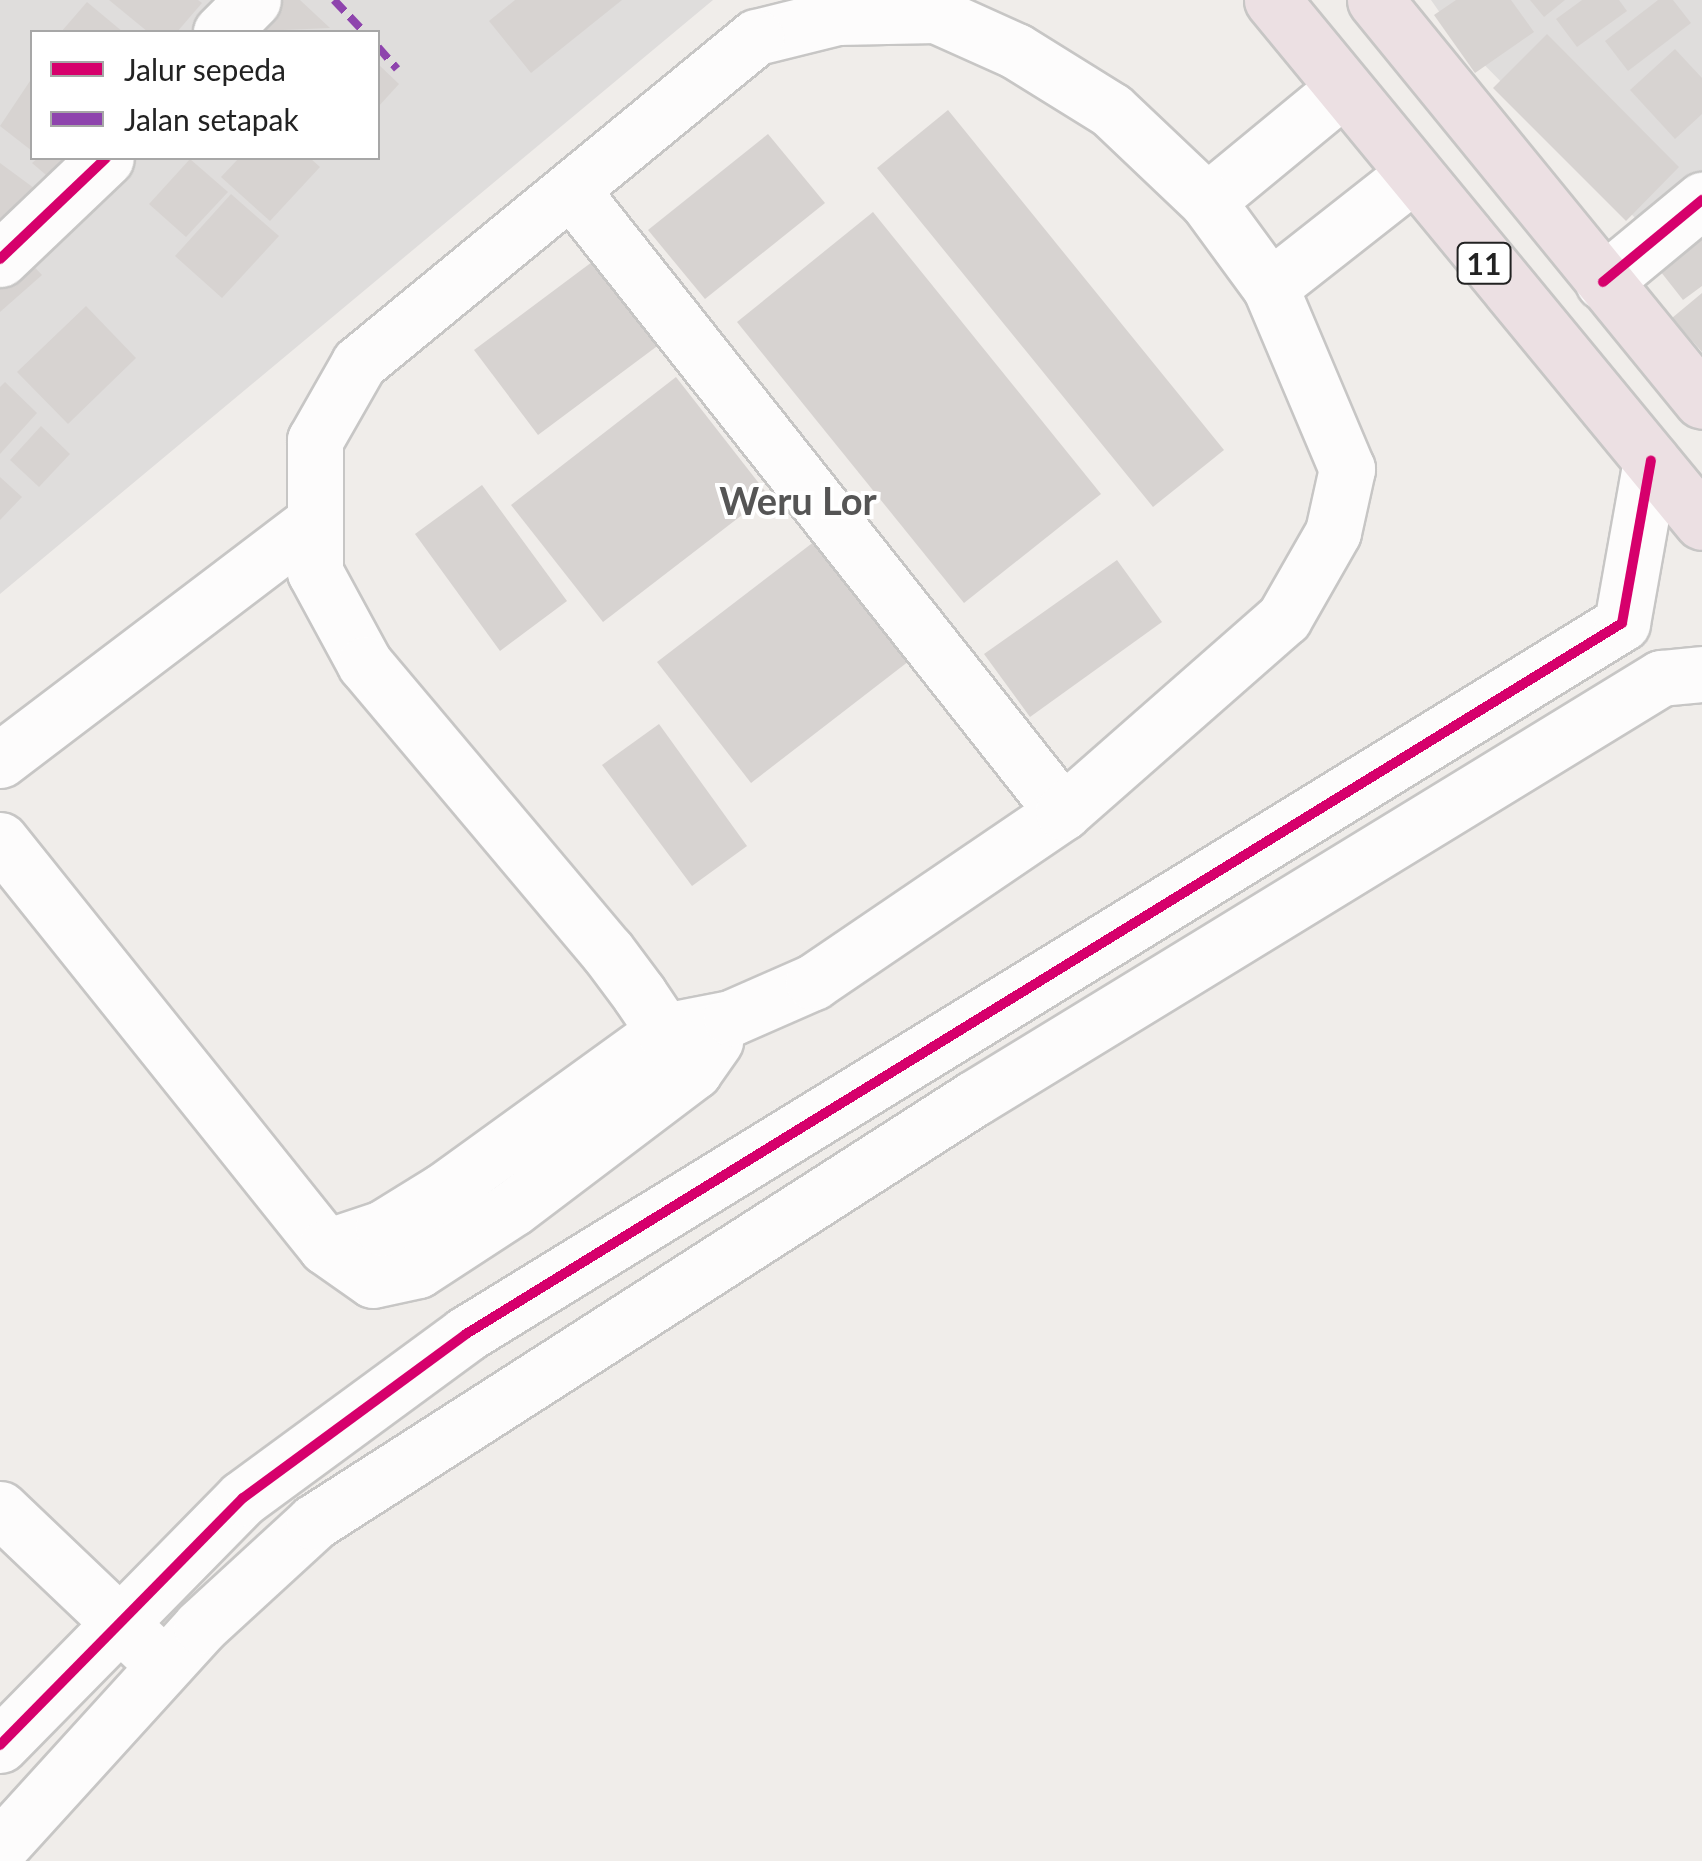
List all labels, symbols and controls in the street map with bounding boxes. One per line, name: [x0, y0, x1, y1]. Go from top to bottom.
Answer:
legend: [30, 30, 380, 160]
text: Jalur sepeda: [124, 51, 286, 87]
text: Jalan setapak: [124, 101, 299, 137]
road number: 11: [1456, 238, 1512, 288]
district label: Weru Lor: [719, 478, 877, 524]

